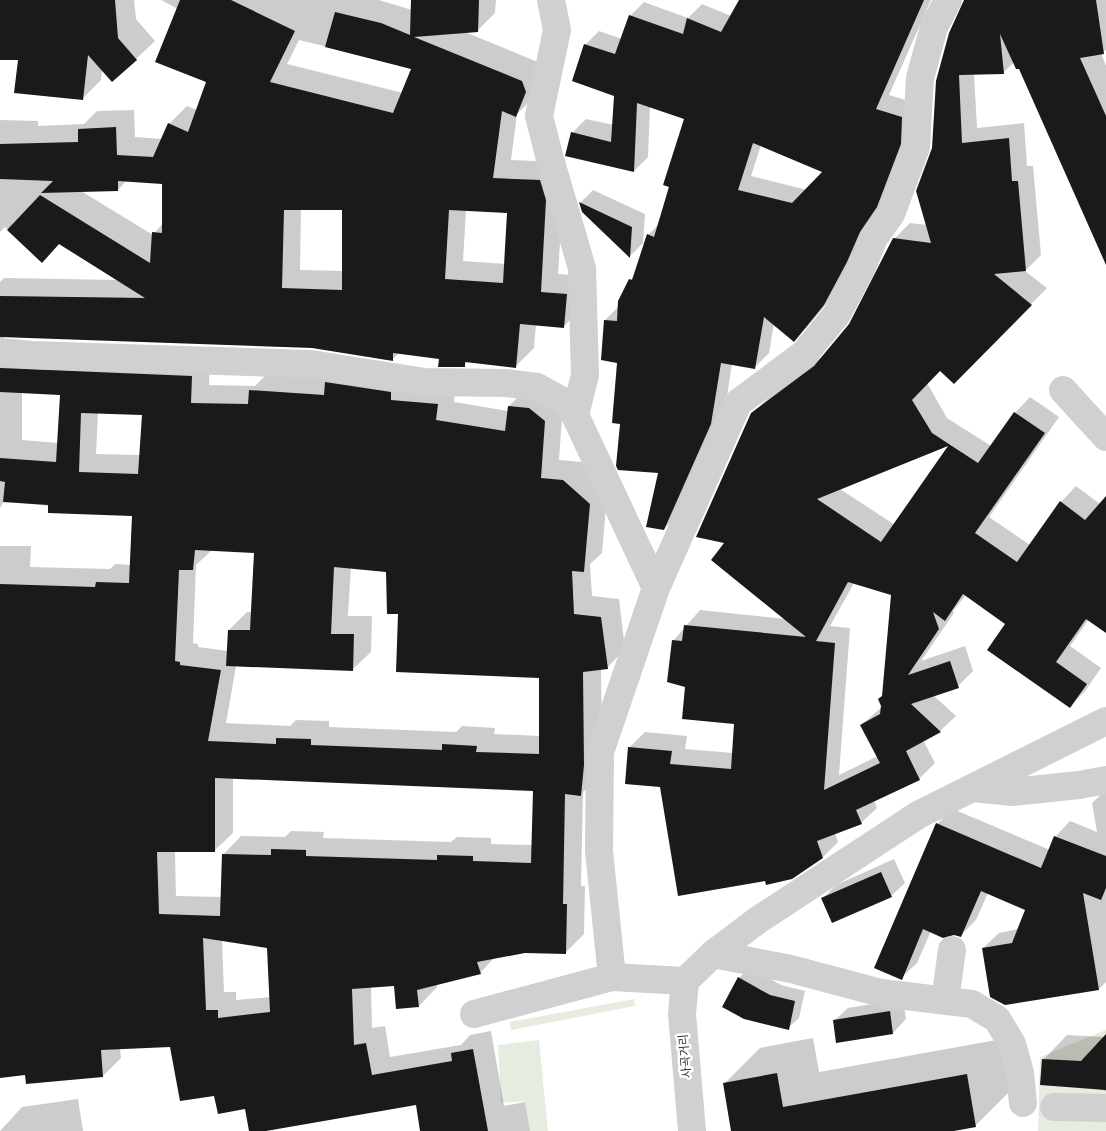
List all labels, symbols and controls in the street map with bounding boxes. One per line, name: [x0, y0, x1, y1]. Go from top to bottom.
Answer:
street label: 사곡거리: [676, 1033, 694, 1079]

